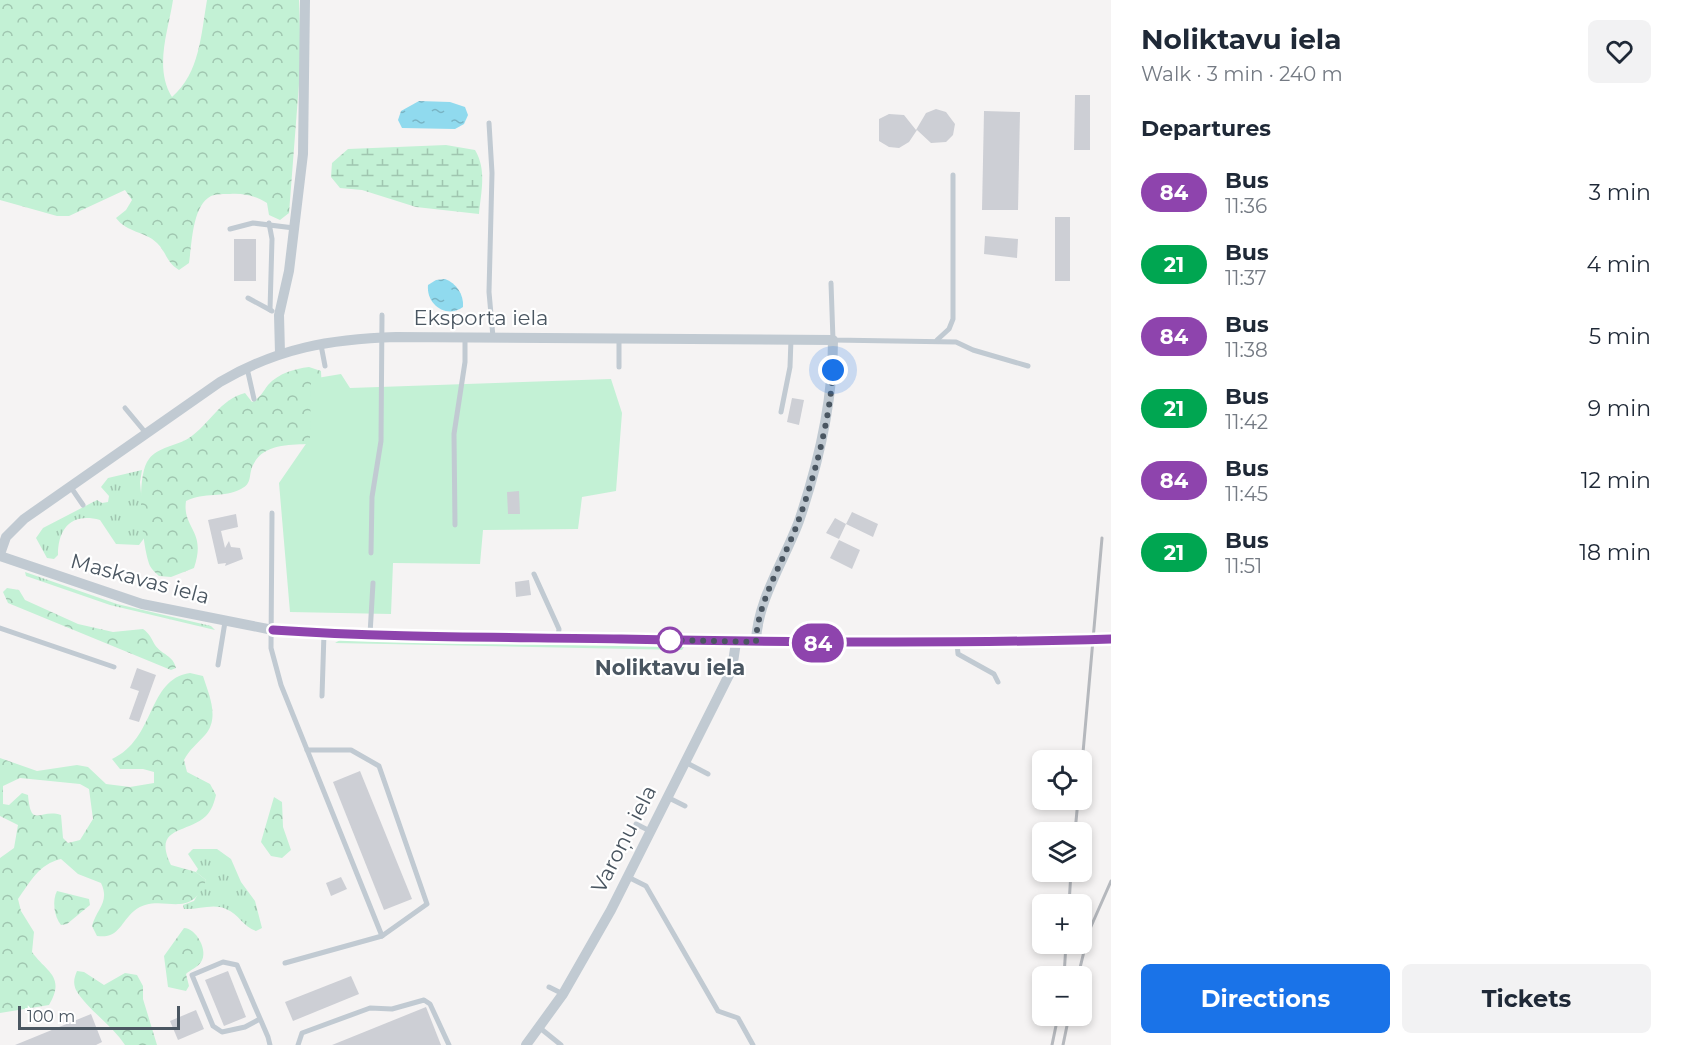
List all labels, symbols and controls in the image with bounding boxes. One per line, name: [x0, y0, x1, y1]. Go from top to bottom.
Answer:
button: heart: [1588, 20, 1651, 83]
text: Noliktavu iela: [1141, 22, 1342, 56]
text: Walk · 3 min · 240 m: [1141, 62, 1343, 86]
text: Departures: [1141, 115, 1271, 142]
text: Bus: [1225, 167, 1269, 194]
text: 3 min: [1589, 179, 1651, 206]
text: 84: [1160, 180, 1188, 205]
text: 11:36: [1225, 194, 1267, 218]
text: Bus: [1225, 239, 1269, 266]
text: 4 min: [1587, 251, 1651, 278]
text: 21: [1164, 252, 1184, 277]
text: 11:37: [1225, 266, 1267, 290]
street label: Eksporta iela: [413, 305, 549, 330]
text: Bus: [1225, 311, 1269, 338]
text: 5 min: [1589, 323, 1651, 350]
text: 84: [1160, 324, 1188, 349]
text: 11:38: [1225, 338, 1268, 362]
your location: [818, 355, 848, 385]
text: Bus: [1225, 383, 1269, 410]
text: 9 min: [1588, 395, 1651, 422]
text: 21: [1164, 396, 1184, 421]
text: 11:42: [1225, 410, 1268, 434]
text: Bus: [1225, 455, 1269, 482]
text: 12 min: [1581, 467, 1651, 494]
text: 84: [1160, 468, 1188, 493]
text: 11:45: [1225, 482, 1268, 506]
text: Bus: [1225, 527, 1269, 554]
text: 18 min: [1579, 539, 1651, 566]
text: 21: [1164, 540, 1184, 565]
street label: Maskavas iela: [68, 548, 212, 609]
text: 11:51: [1225, 554, 1262, 578]
line badge: 84: [791, 624, 845, 662]
marker: Noliktavu iela: [657, 627, 683, 653]
text: 84: [804, 631, 832, 656]
place label: Noliktavu iela: [595, 655, 745, 680]
map controls: [1032, 750, 1092, 1026]
button: locate: [1032, 750, 1092, 810]
street label: Varoņu iela: [586, 781, 662, 897]
button: layers: [1032, 822, 1092, 882]
button: +: [1032, 894, 1092, 954]
button: Directions: [1141, 964, 1390, 1033]
button: Tickets: [1402, 964, 1651, 1033]
button: −: [1032, 966, 1092, 1026]
scale bar: [18, 1003, 180, 1030]
text: 100 m: [27, 1007, 75, 1026]

